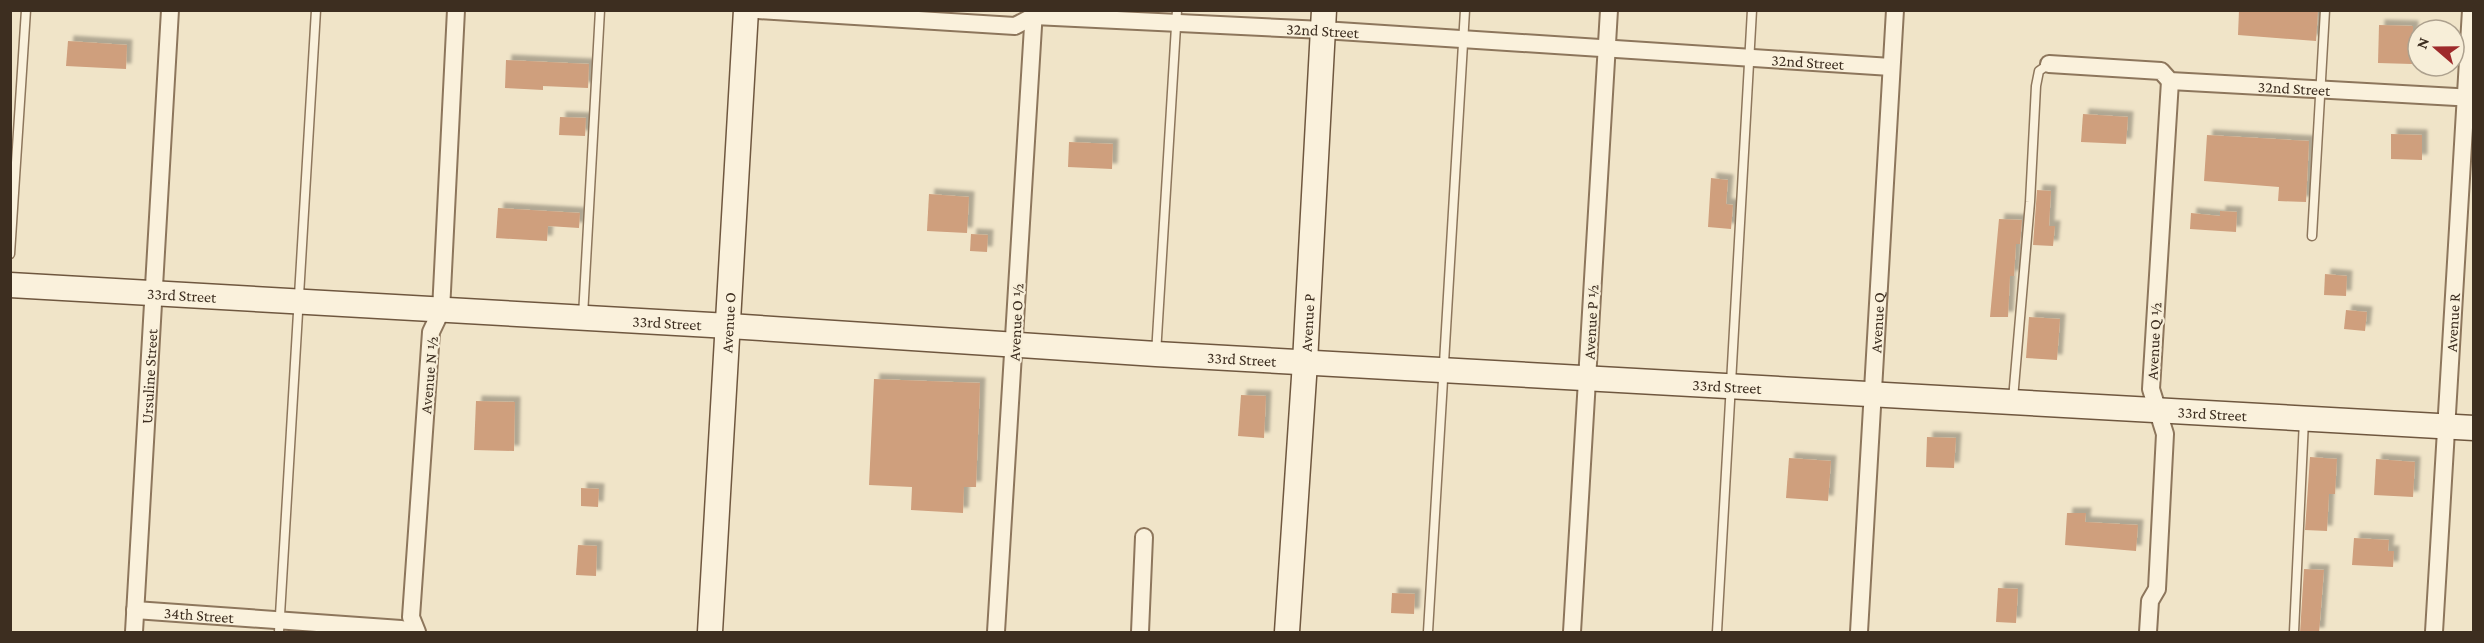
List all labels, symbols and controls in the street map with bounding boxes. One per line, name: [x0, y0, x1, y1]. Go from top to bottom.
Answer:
north arrow: [2406, 18, 2466, 78]
street label: 32nd Street: [1286, 20, 1360, 41]
text: N: [2413, 35, 2432, 51]
street label: 32nd Street: [1771, 51, 1845, 72]
street label: 32nd Street: [2257, 77, 2332, 98]
street label: Avenue O ½: [1005, 283, 1027, 361]
street label: 33rd Street: [147, 284, 218, 305]
street label: Avenue P ½: [1581, 284, 1601, 360]
street label: Avenue Q: [1867, 290, 1887, 353]
street label: Avenue O: [718, 292, 738, 353]
street label: Avenue R: [2442, 292, 2463, 352]
street label: Avenue P: [1297, 293, 1317, 352]
street label: Avenue Q ½: [2143, 302, 2165, 380]
street label: 33rd Street: [632, 312, 703, 333]
street label: Ursuline Street: [138, 328, 160, 424]
street label: Avenue N ½: [417, 336, 441, 414]
street label: 33rd Street: [1207, 348, 1278, 369]
street label: 33rd Street: [1692, 376, 1763, 397]
street label: 33rd Street: [2177, 403, 2248, 424]
street label: 34th Street: [163, 604, 235, 626]

